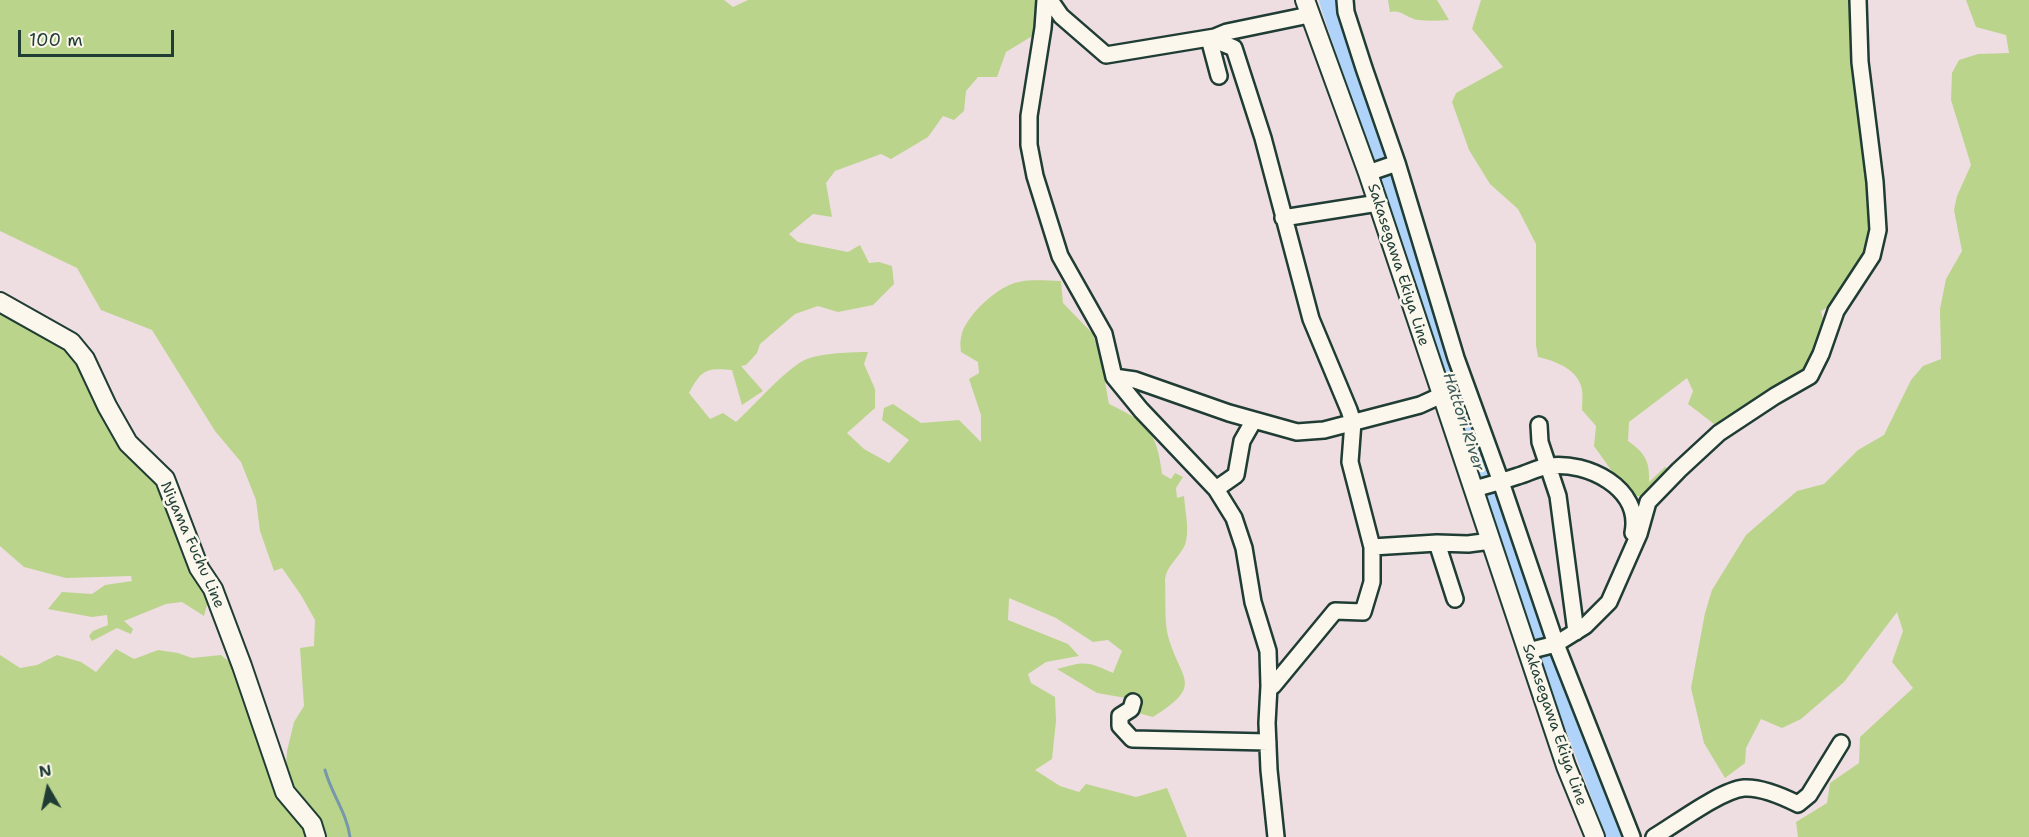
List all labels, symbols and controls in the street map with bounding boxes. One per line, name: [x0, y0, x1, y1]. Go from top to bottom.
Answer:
scale bar: [21, 18, 177, 56]
text: 100 m: [29, 28, 83, 52]
street label: Sakasegawa Ekiya Line: [1363, 182, 1433, 348]
water label: Hattori River: [1438, 370, 1488, 474]
street label: Niyama Fuchu Line: [156, 479, 228, 611]
street label: Sakasegawa Ekiya Line: [1518, 642, 1590, 808]
north arrow: [18, 759, 78, 819]
text: N: [37, 759, 53, 782]

